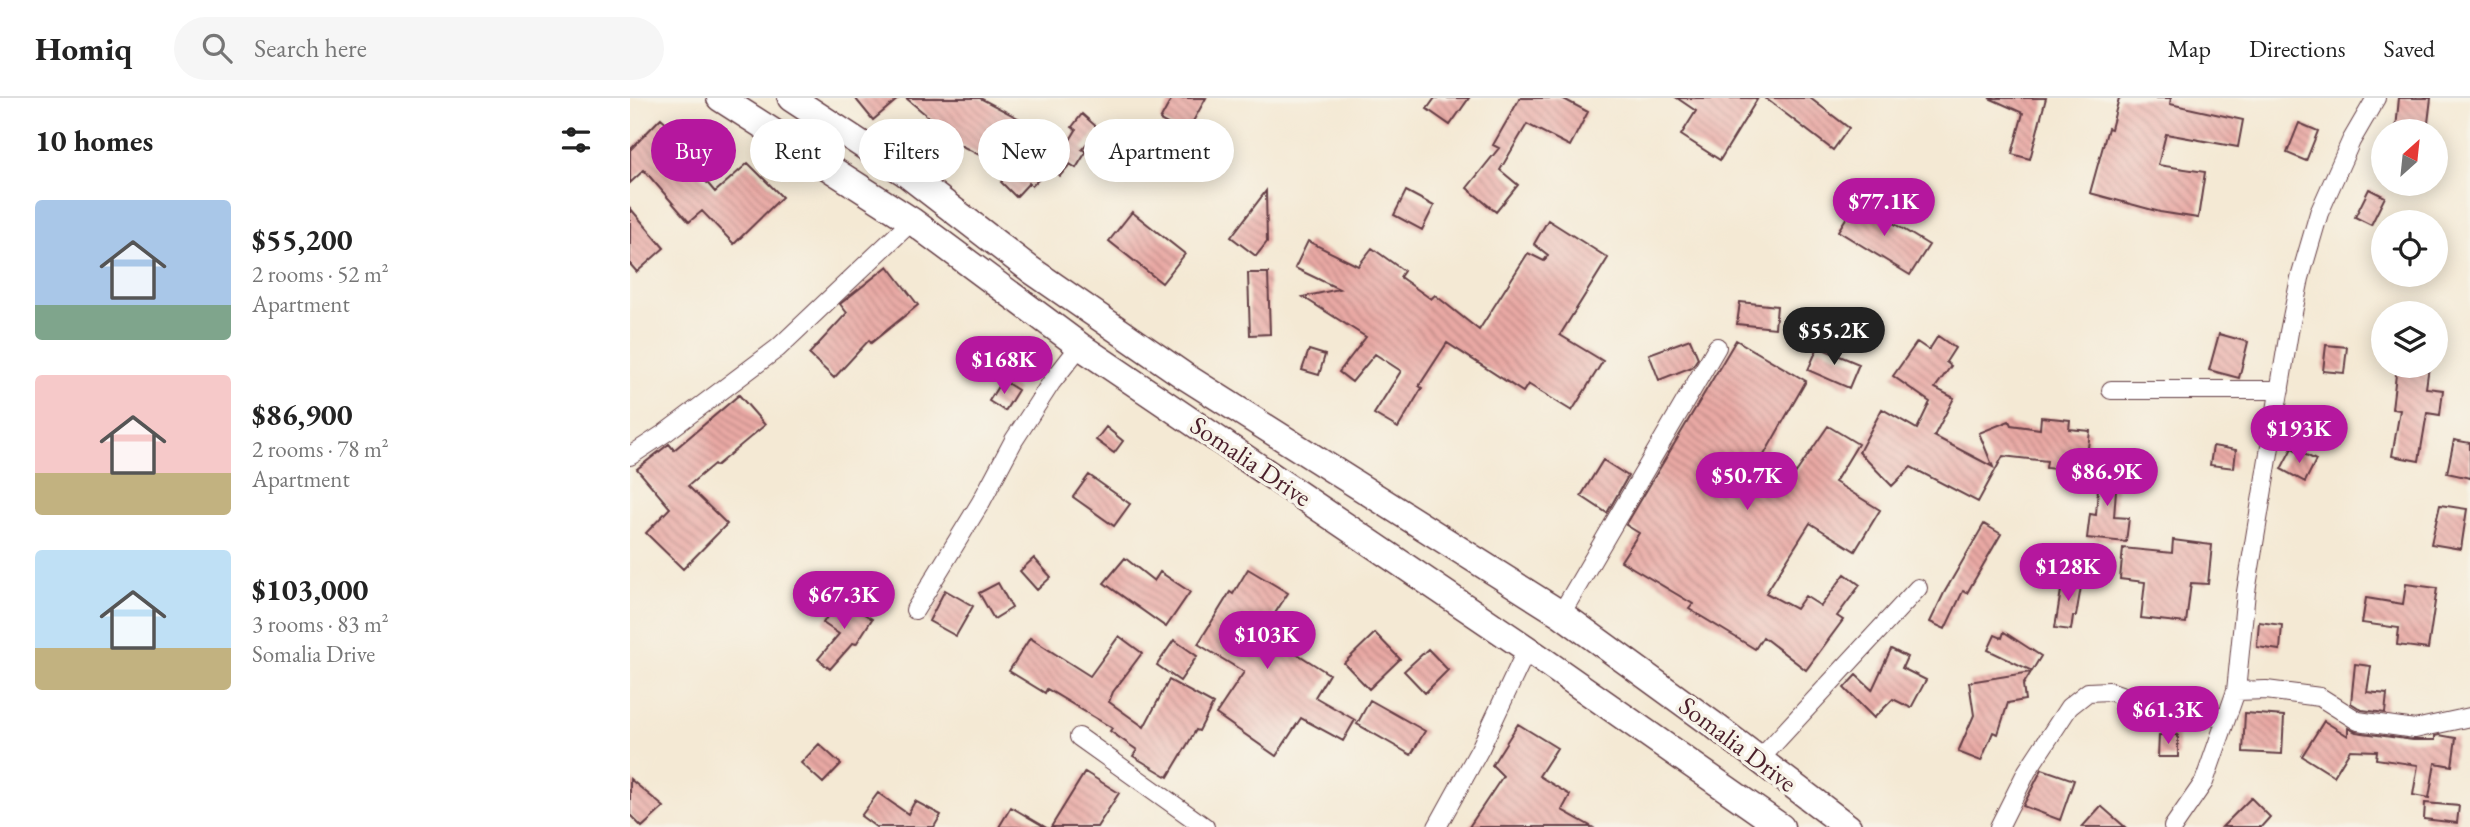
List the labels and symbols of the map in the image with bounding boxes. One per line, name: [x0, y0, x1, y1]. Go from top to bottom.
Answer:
north arrow: [2371, 119, 2448, 196]
pin: $77.1K: [1827, 178, 1941, 238]
pin: $55.2K: [1777, 308, 1891, 367]
pin: $168K: [955, 336, 1053, 396]
pin: $193K: [2250, 406, 2348, 465]
street label: Somalia Drive: [1184, 408, 1318, 514]
pin: $86.9K: [2050, 448, 2164, 508]
pin: $50.7K: [1690, 452, 1804, 512]
pin: $128K: [2019, 544, 2117, 603]
pin: $67.3K: [787, 572, 901, 631]
pin: $103K: [1218, 612, 1316, 671]
pin: $61.3K: [2111, 686, 2225, 746]
street label: Somalia Drive: [1672, 689, 1804, 799]

